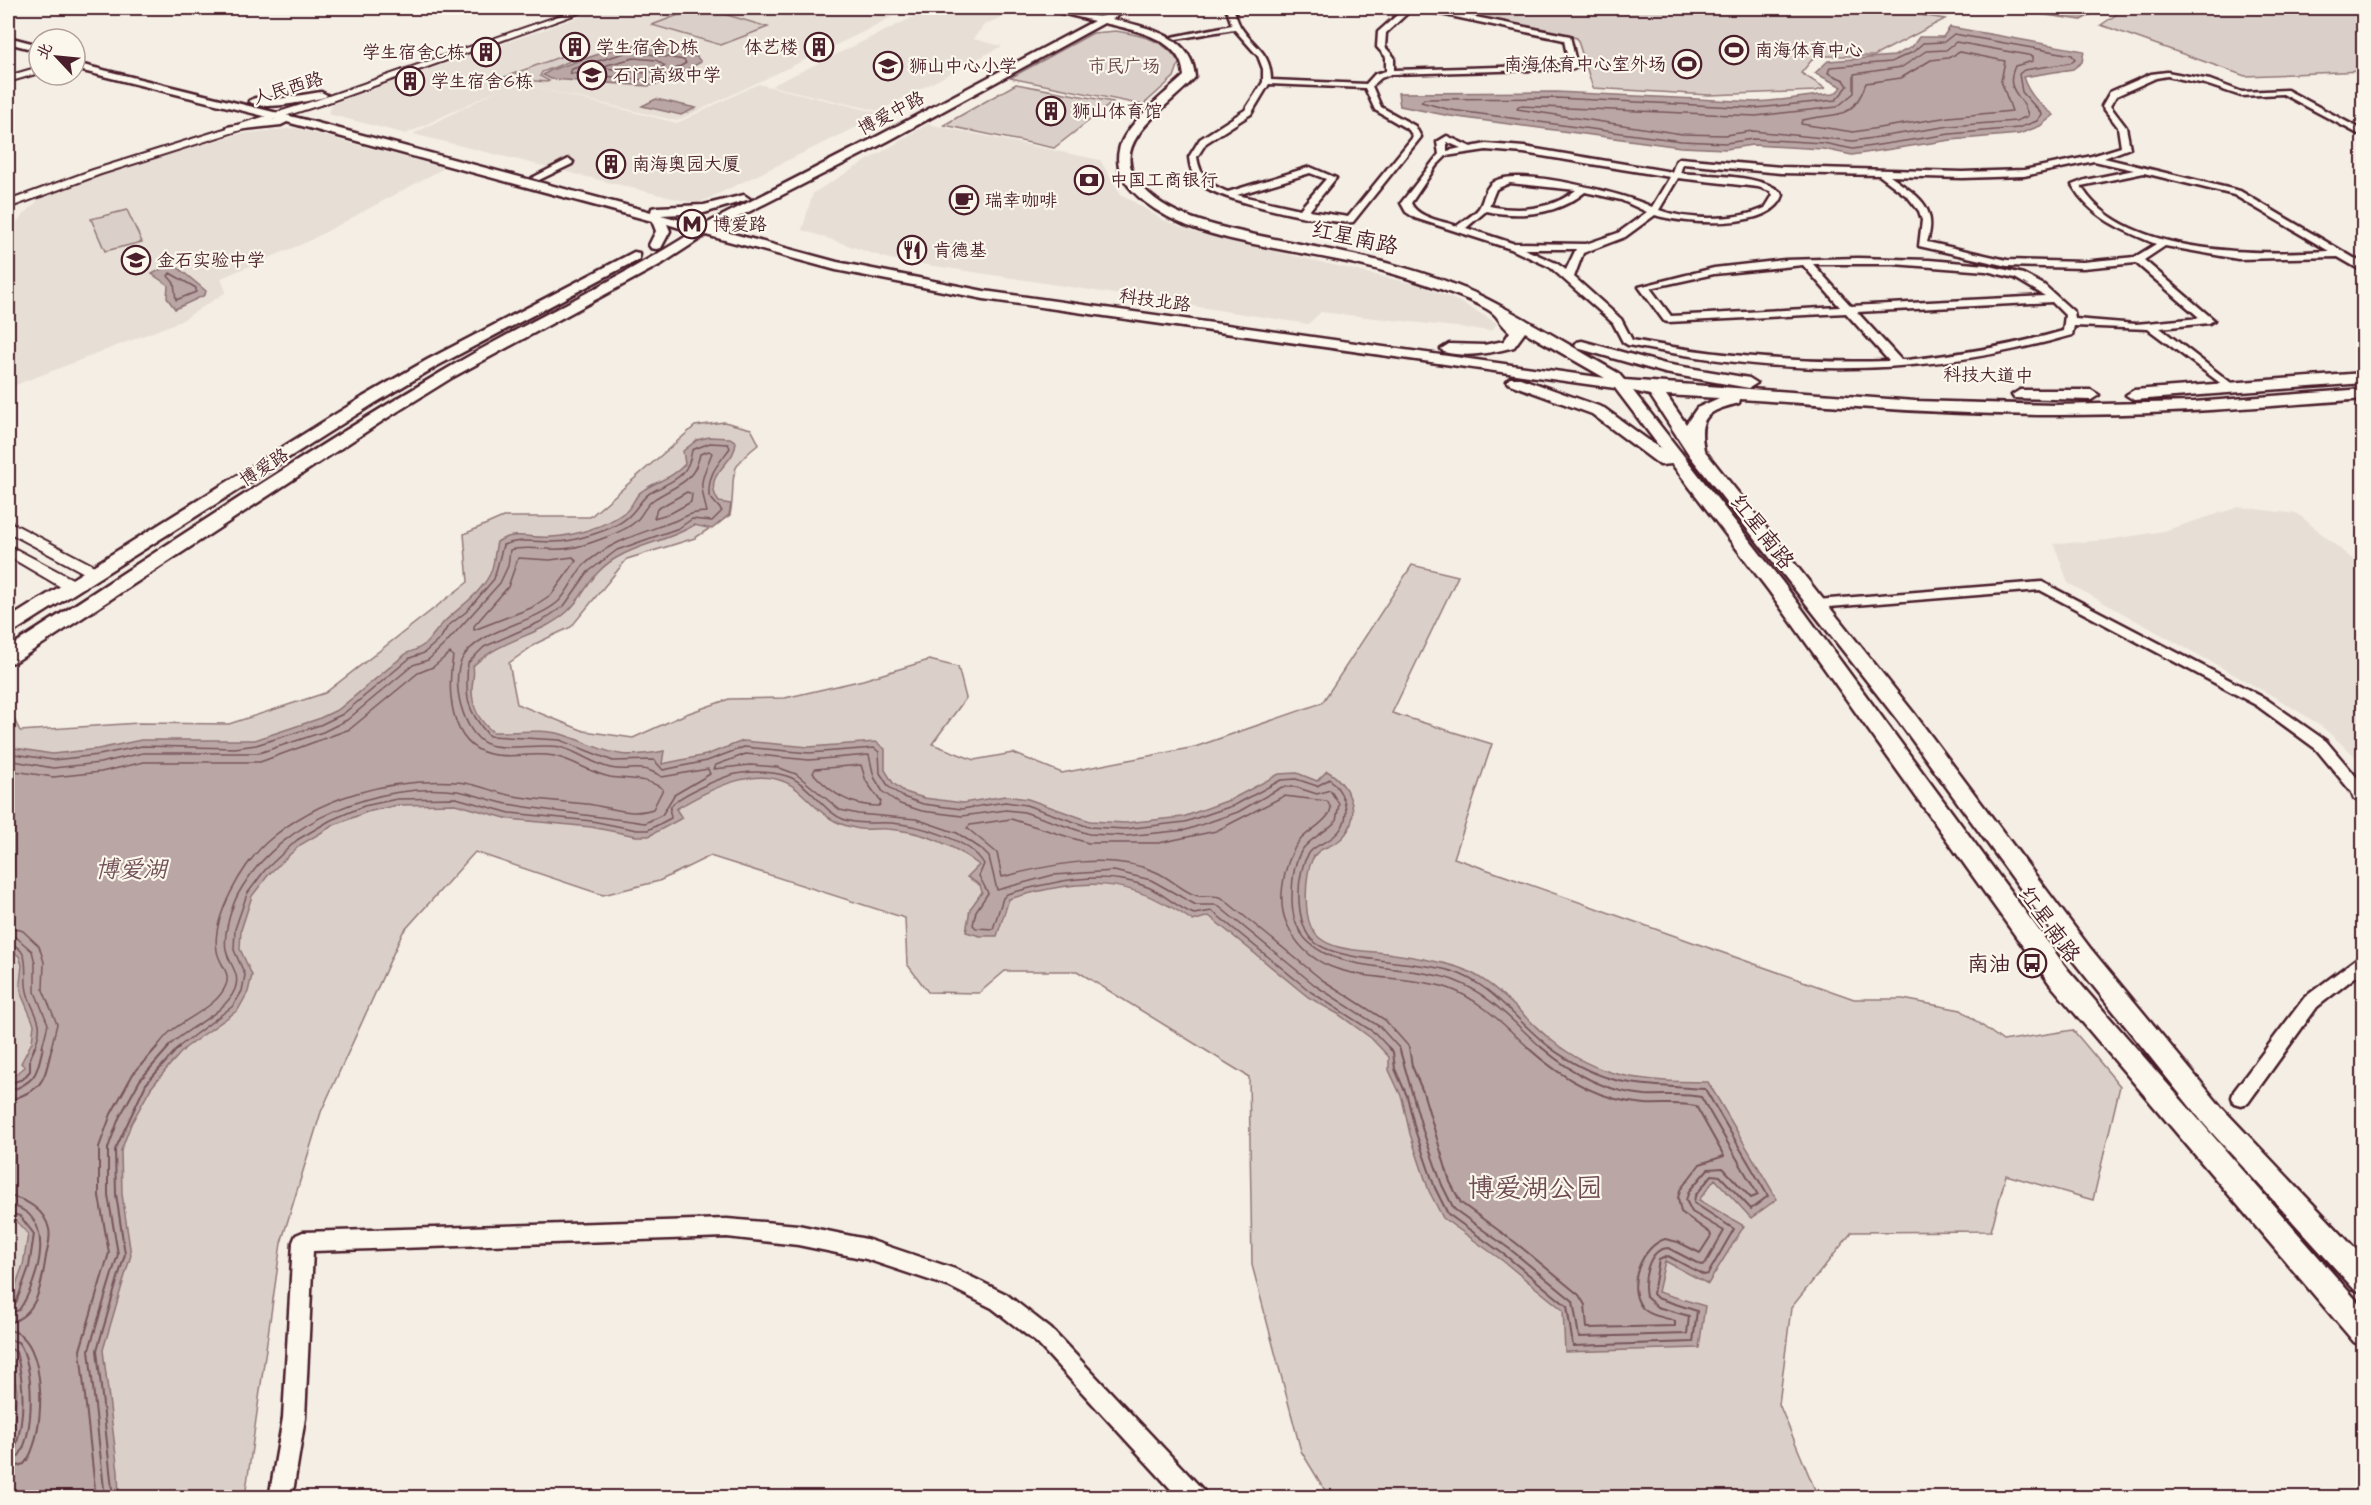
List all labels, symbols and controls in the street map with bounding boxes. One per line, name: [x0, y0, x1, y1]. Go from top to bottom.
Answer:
north arrow: [27, 27, 87, 87]
building icon: 学生宿舍D栋: [559, 31, 591, 63]
building icon: 体艺楼: [803, 31, 835, 63]
sports icon: 南海体育中心: [1718, 34, 1750, 66]
building icon: 学生宿舍C栋: [470, 36, 502, 68]
place label: 学生宿舍D栋: [596, 36, 698, 60]
place label: 体艺楼: [744, 36, 798, 60]
text: 北: [32, 39, 58, 63]
place label: 南海体育中心: [1755, 39, 1863, 63]
place label: 学生宿舍C栋: [362, 41, 465, 65]
sports icon: 南海体育中心室外场: [1671, 48, 1703, 80]
school or university icon: 狮山中心小学: [872, 50, 904, 82]
place label: 南海体育中心室外场: [1504, 53, 1666, 77]
place label: 狮山中心小学: [909, 55, 1017, 79]
park label: 市民广场: [1088, 55, 1160, 79]
school or university icon: 石门高级中学: [576, 59, 608, 91]
place label: 石门高级中学: [613, 64, 721, 88]
building icon: 学生宿舍G栋: [394, 65, 426, 97]
street label: 人民西路: [250, 67, 326, 111]
place label: 学生宿舍G栋: [431, 70, 533, 94]
street label: 博爱中路: [854, 86, 929, 141]
building icon: 狮山体育馆: [1035, 95, 1067, 127]
place label: 狮山体育馆: [1072, 100, 1162, 124]
building icon: 南海奥园大厦: [595, 148, 627, 180]
place label: 南海奥园大厦: [632, 153, 740, 177]
bank icon: 中国工商银行: [1073, 164, 1105, 196]
place label: 中国工商银行: [1110, 169, 1218, 193]
cafe icon: 瑞幸咖啡: [948, 184, 980, 216]
place label: 瑞幸咖啡: [985, 189, 1057, 213]
metro station icon: 博爱路: [676, 208, 708, 240]
place label: 博爱路: [713, 213, 767, 237]
street label: 红星南路: [1309, 216, 1401, 262]
restaurant icon: 肯德基: [896, 234, 928, 266]
place label: 肯德基: [933, 239, 987, 263]
school or university icon: 金石实验中学: [120, 244, 152, 276]
place label: 金石实验中学: [157, 249, 265, 273]
street label: 科技北路: [1118, 284, 1192, 318]
street label: 科技大道中: [1943, 363, 2033, 389]
street label: 博爱路: [235, 443, 294, 493]
street label: 红星南路: [1723, 489, 1800, 576]
water label: 博爱湖: [95, 855, 170, 886]
street label: 红星南路: [2011, 881, 2086, 969]
bus stop icon: 南油: [2016, 947, 2048, 979]
place label: 南油: [1967, 951, 2011, 979]
park label: 博爱湖公园: [1468, 1172, 1603, 1207]

